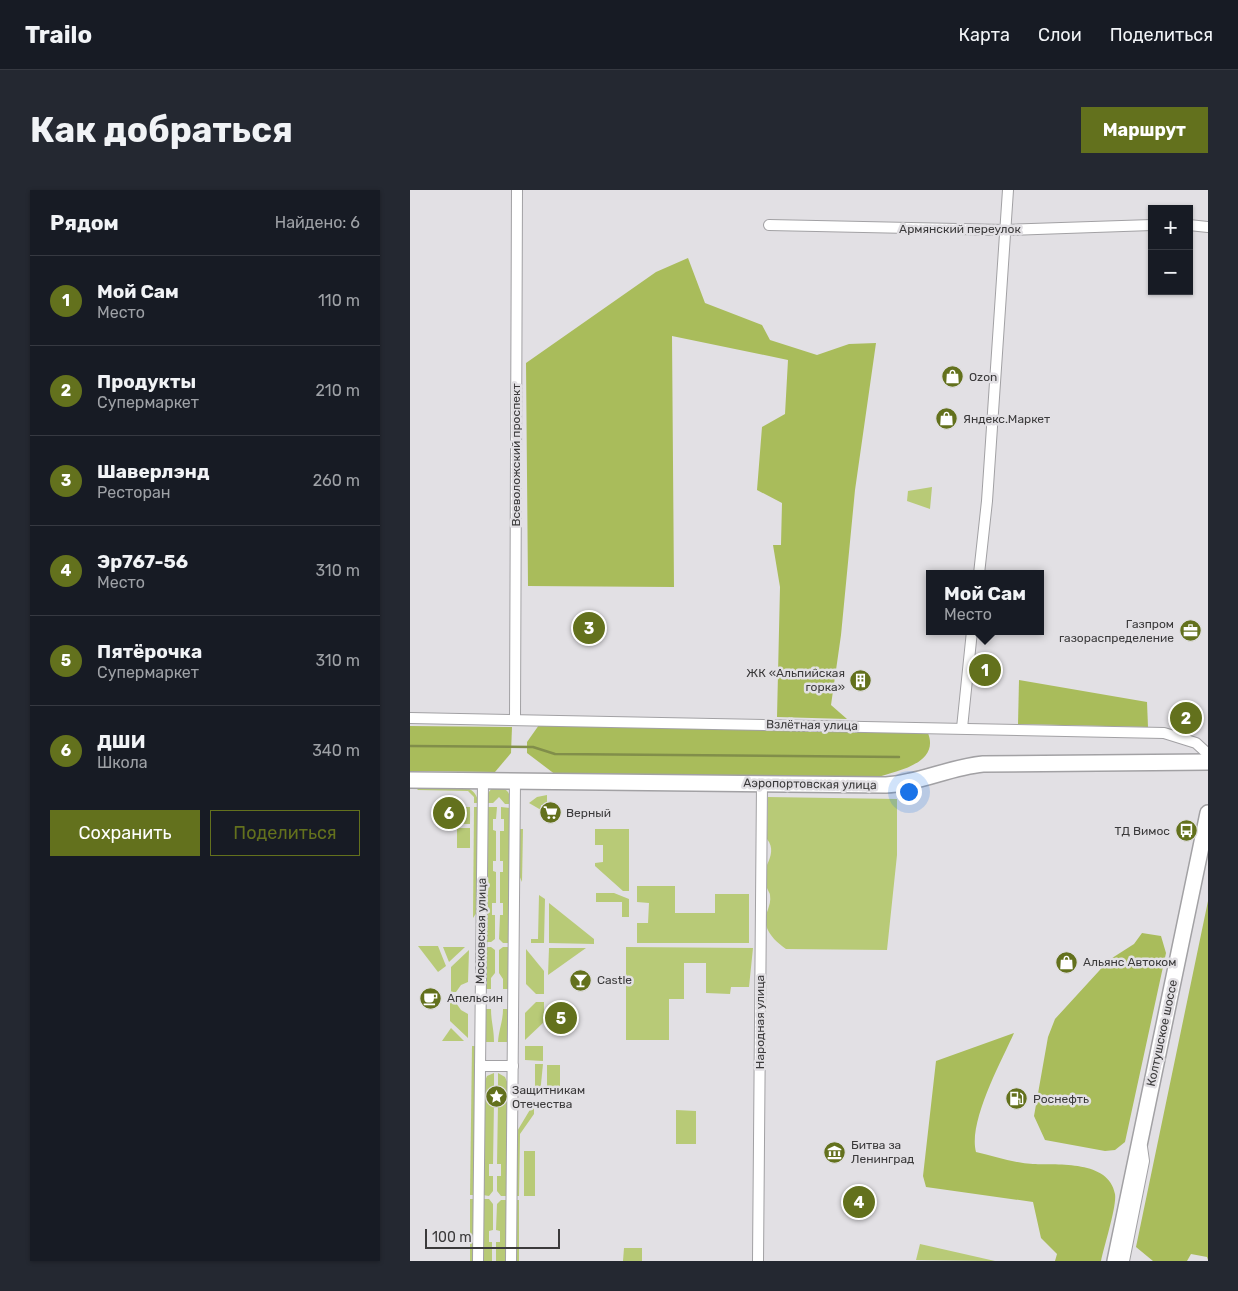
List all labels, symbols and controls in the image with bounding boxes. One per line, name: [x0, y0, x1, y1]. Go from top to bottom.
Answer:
text: Trailo: [25, 21, 92, 49]
text: Карта: [959, 24, 1010, 46]
text: Слои: [1038, 24, 1082, 46]
text: Поделиться: [1110, 24, 1213, 46]
button: Маршрут: [1081, 107, 1208, 153]
text: Как добраться: [30, 109, 293, 151]
map controls: [1148, 205, 1193, 295]
button: +: [1148, 205, 1193, 250]
text: Рядом: [50, 210, 119, 235]
text: Найдено: 6: [275, 213, 360, 232]
street label: Армянский переулок: [899, 222, 1021, 236]
button: −: [1148, 250, 1193, 295]
text: Мой Сам: [97, 280, 179, 303]
text: 1: [62, 291, 70, 310]
text: 110 m: [318, 291, 360, 310]
text: Место: [97, 303, 145, 322]
shop icon: Ozon: [941, 365, 965, 389]
text: Продукты: [97, 370, 196, 393]
place label: Ozon: [969, 370, 997, 384]
text: 2: [61, 381, 71, 400]
text: 210 m: [315, 381, 360, 400]
street label: Всеволожский проспект: [509, 383, 523, 527]
text: Супермаркет: [97, 393, 199, 412]
shop icon: Яндекс.Маркет: [935, 407, 959, 431]
place label: Яндекс.Маркет: [963, 412, 1050, 426]
text: Шаверлэнд: [97, 460, 209, 483]
text: 3: [61, 471, 71, 490]
text: 260 m: [313, 471, 360, 490]
text: Ресторан: [97, 483, 171, 502]
text: Эр767-56: [97, 550, 188, 573]
text: 4: [61, 561, 71, 580]
text: 310 m: [316, 561, 360, 580]
popup: [926, 570, 1044, 635]
text: Место: [97, 573, 145, 592]
text: Мой Сам: [944, 582, 1026, 605]
text: Место: [944, 605, 992, 624]
pin: 3: [573, 609, 605, 647]
place label: Газпром газораспределение: [1059, 617, 1174, 645]
office icon: Газпром газораспределение: [1178, 619, 1202, 643]
text: Пятёрочка: [97, 640, 202, 663]
text: 5: [61, 651, 71, 670]
text: 310 m: [316, 651, 360, 670]
pin: 1: [969, 651, 1001, 689]
text: Супермаркет: [97, 663, 199, 682]
place label: ЖК «Альпийская горка»: [746, 666, 845, 694]
building icon: ЖК «Альпийская горка»: [849, 668, 873, 692]
pin: 2: [1170, 699, 1202, 737]
street label: Взлётная улица: [766, 717, 858, 733]
text: ДШИ: [97, 730, 145, 753]
text: 6: [61, 741, 71, 760]
text: 340 m: [312, 741, 360, 760]
text: Школа: [97, 753, 148, 772]
street label: Аэропортовская улица: [743, 776, 877, 792]
your location: [896, 779, 922, 805]
pin: 6: [433, 794, 465, 832]
supermarket icon: Верный: [538, 801, 562, 825]
place label: Верный: [566, 806, 611, 820]
button: Сохранить: [50, 810, 200, 856]
button: Поделиться: [210, 810, 360, 856]
bus stop icon: ТД Вимос: [1174, 819, 1198, 843]
place label: ТД Вимос: [1115, 824, 1170, 838]
street label: Московская улица: [473, 878, 489, 984]
shop icon: Альянс Автоком: [1055, 950, 1079, 974]
place label: Альянс Автоком: [1083, 955, 1176, 969]
bar icon: Castle: [569, 968, 593, 992]
place label: Castle: [597, 973, 632, 987]
street label: Народная улица: [753, 975, 767, 1069]
street label: Колтушское шоссе: [1144, 978, 1180, 1088]
cafe icon: Апельсин: [419, 986, 443, 1010]
place label: Апельсин: [447, 991, 503, 1005]
pin: 5: [545, 999, 577, 1037]
place label: Защитникам Отечества: [512, 1083, 585, 1111]
place icon: Защитникам Отечества: [484, 1085, 508, 1109]
fuel station icon: Роснефть: [1005, 1087, 1029, 1111]
place label: Роснефть: [1033, 1092, 1089, 1106]
place label: Битва за Ленинград: [851, 1138, 914, 1166]
museum icon: Битва за Ленинград: [823, 1140, 847, 1164]
pin: 4: [843, 1183, 875, 1221]
scale bar: [425, 1226, 560, 1249]
text: 100 m: [432, 1229, 472, 1246]

